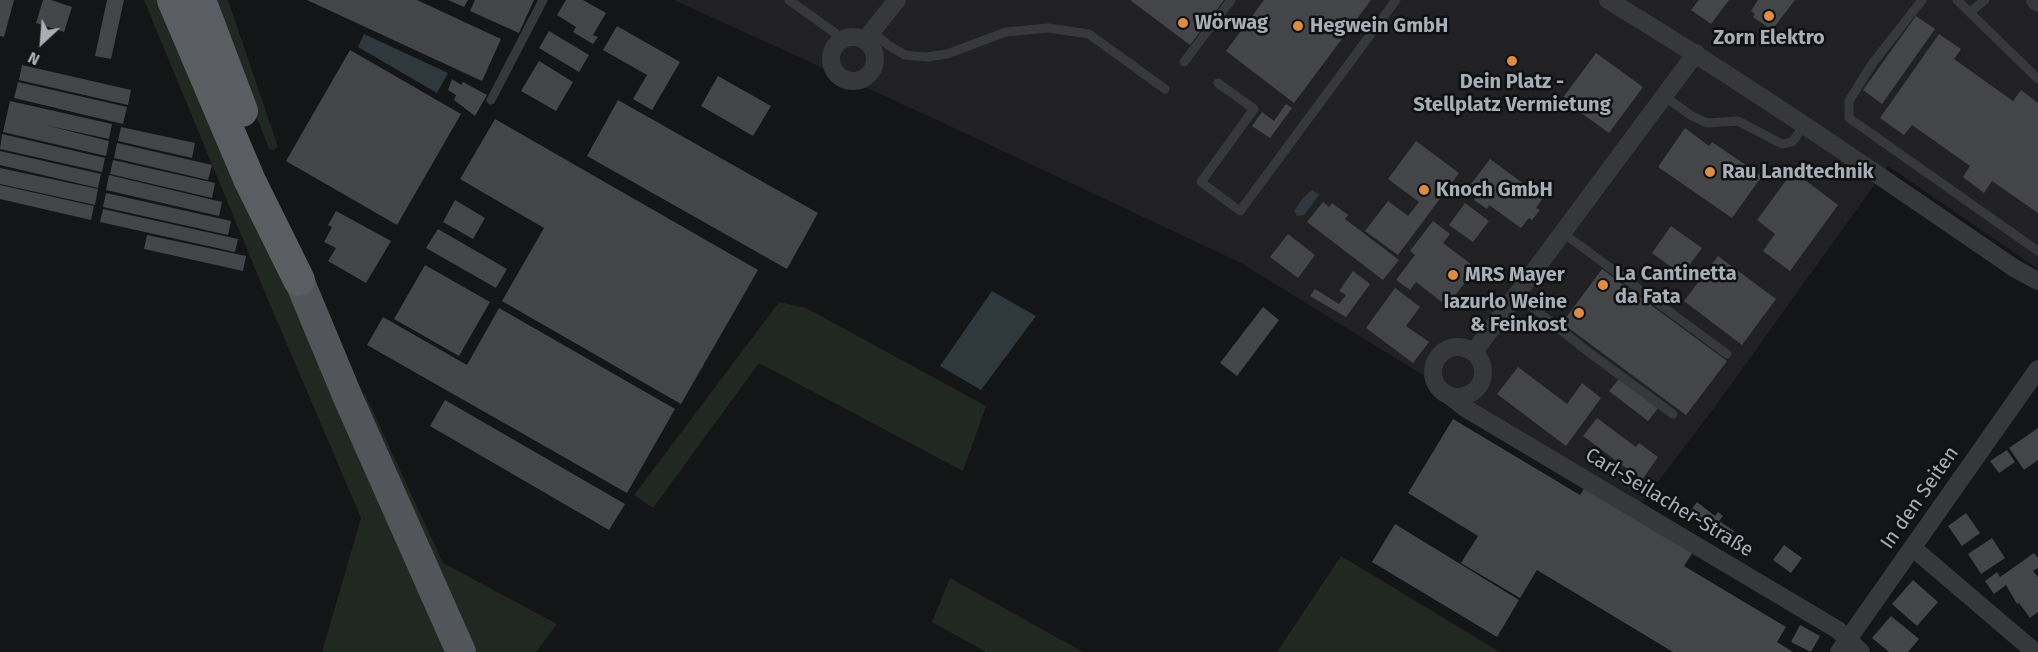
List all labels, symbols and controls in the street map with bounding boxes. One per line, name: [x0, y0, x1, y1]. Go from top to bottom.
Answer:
marker: Zorn Elektro: [1762, 9, 1776, 23]
place label: Wörwag: [1195, 11, 1268, 35]
north arrow: [12, 12, 72, 72]
place label: Hegwein GmbH: [1310, 14, 1448, 38]
marker: Wörwag: [1176, 16, 1190, 30]
marker: Hegwein GmbH: [1291, 19, 1305, 33]
place label: Zorn Elektro: [1713, 26, 1825, 50]
text: N: [25, 48, 43, 69]
marker: Dein Platz - Stellplatz Vermietung: [1505, 54, 1519, 68]
place label: Dein Platz - Stellplatz Vermietung: [1413, 70, 1611, 117]
place label: Rau Landtechnik: [1722, 160, 1874, 184]
marker: Rau Landtechnik: [1703, 165, 1717, 179]
place label: Knoch GmbH: [1436, 178, 1553, 202]
marker: Knoch GmbH: [1417, 183, 1431, 197]
place label: La Cantinetta da Fata: [1615, 262, 1737, 309]
place label: MRS Mayer: [1465, 263, 1565, 287]
marker: MRS Mayer: [1446, 268, 1460, 282]
marker: La Cantinetta da Fata: [1596, 278, 1610, 292]
place label: Iazurlo Weine & Feinkost: [1443, 290, 1567, 337]
marker: Iazurlo Weine & Feinkost: [1572, 306, 1586, 320]
street label: In den Seiten: [1876, 442, 1964, 554]
street label: Carl-Seilacher-Straße: [1581, 443, 1757, 563]

